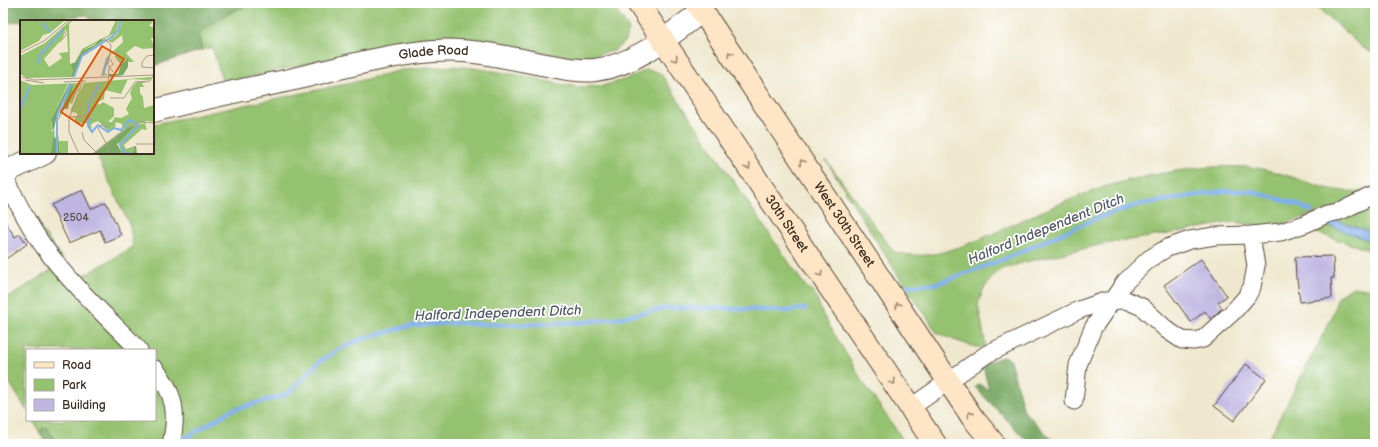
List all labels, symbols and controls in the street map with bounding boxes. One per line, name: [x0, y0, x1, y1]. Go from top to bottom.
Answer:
inset map: [20, 20, 154, 154]
street label: Glade Road: [397, 42, 469, 63]
one-way arrow: [727, 51, 735, 58]
one-way arrow: [670, 55, 678, 62]
one-way arrow: [800, 159, 807, 166]
one-way arrow: [743, 162, 750, 169]
street label: West 30th Street: [810, 179, 878, 270]
water label: Halford Independent Ditch: [965, 190, 1127, 268]
street label: 30th Street: [762, 192, 812, 255]
house number: 2504: [63, 211, 89, 224]
one-way arrow: [815, 270, 822, 277]
water label: Halford Independent Ditch: [414, 302, 582, 324]
one-way arrow: [896, 303, 903, 310]
legend: [26, 349, 156, 421]
text: Road: [62, 358, 91, 373]
text: Park: [62, 378, 86, 393]
one-way arrow: [888, 378, 895, 385]
text: Building: [62, 398, 106, 413]
one-way arrow: [968, 411, 975, 418]

